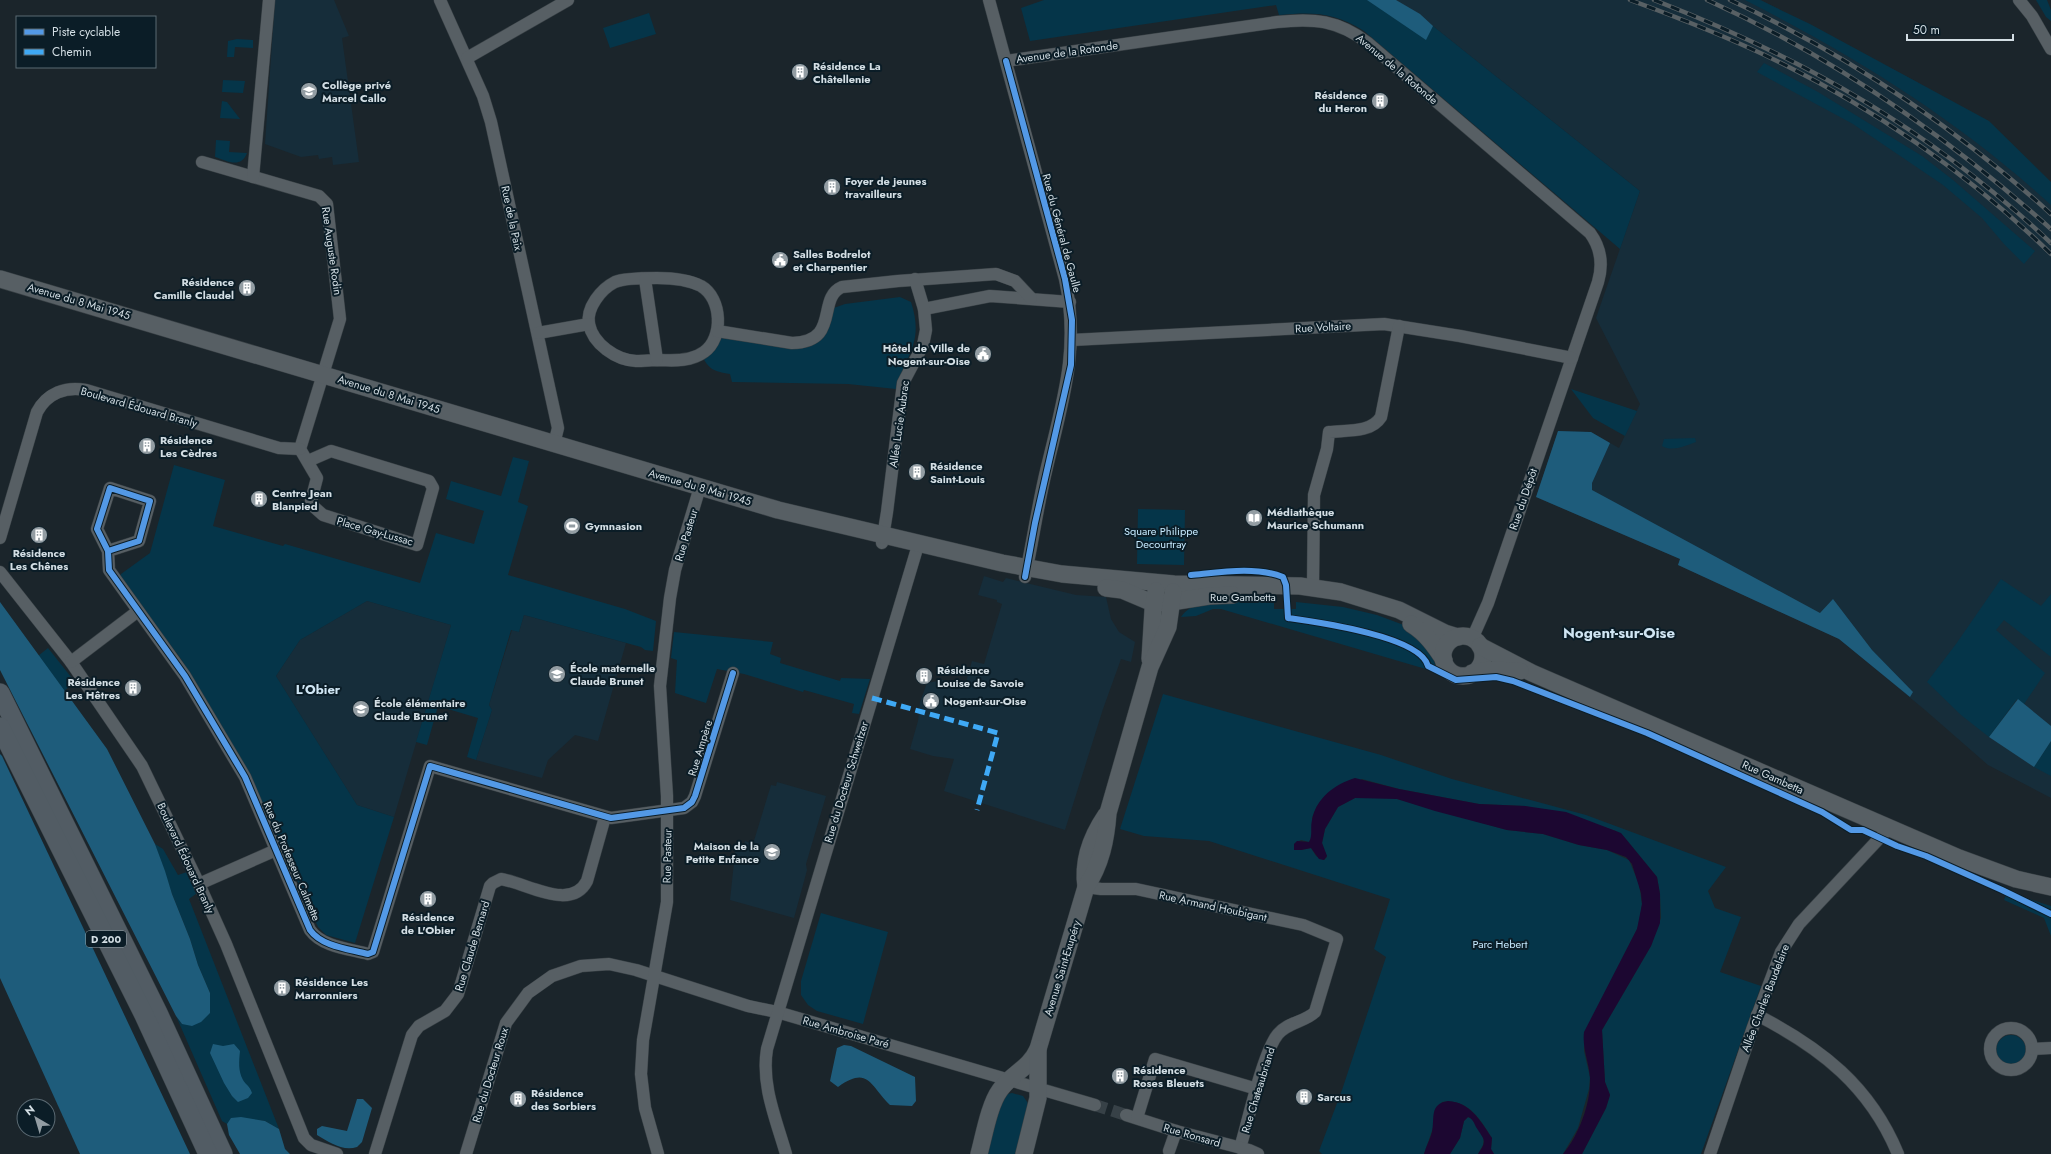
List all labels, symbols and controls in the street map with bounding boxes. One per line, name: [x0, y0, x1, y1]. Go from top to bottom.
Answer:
legend: [16, 16, 156, 68]
scale bar: [1907, 16, 2013, 42]
text: 50 m: [1913, 21, 1940, 39]
text: Piste cyclable: [52, 23, 120, 41]
street label: Avenue de la Rotonde: [1353, 30, 1442, 108]
street label: Avenue de la Rotonde: [1015, 37, 1119, 67]
text: Chemin: [52, 43, 91, 61]
place label: Résidence La Châtellenie: [813, 58, 881, 87]
building icon: Résidence La Châtellenie: [790, 62, 810, 82]
place label: Collège privé Marcel Callo: [322, 77, 391, 106]
school or university icon: Collège privé Marcel Callo: [299, 81, 319, 101]
place label: Résidence du Heron: [1314, 87, 1367, 116]
building icon: Résidence du Heron: [1370, 91, 1390, 111]
street label: Rue du Général de Gaulle: [1038, 172, 1086, 294]
place label: Foyer de jeunes travailleurs: [845, 173, 926, 202]
building icon: Foyer de jeunes travailleurs: [822, 177, 842, 197]
street label: Rue de la Paix: [497, 184, 527, 252]
street label: Rue Auguste Rodin: [318, 206, 346, 296]
place label: Salles Bodrelot et Charpentier: [793, 246, 871, 275]
public building icon: Salles Bodrelot et Charpentier: [770, 250, 790, 270]
place label: Résidence Camille Claudel: [154, 274, 234, 303]
building icon: Résidence Camille Claudel: [237, 278, 257, 298]
street label: Avenue du 8 Mai 1945: [26, 279, 132, 323]
street label: Rue Voltaire: [1295, 318, 1352, 336]
place label: Hôtel de Ville de Nogent-sur-Oise: [883, 340, 970, 369]
public building icon: Hôtel de Ville de Nogent-sur-Oise: [973, 344, 993, 364]
street label: Avenue du 8 Mai 1945: [336, 371, 442, 417]
street label: Allée Lucie Aubrac: [885, 379, 913, 469]
street label: Boulevard Édouard Branly: [79, 383, 199, 431]
place label: Résidence Les Cèdres: [160, 432, 217, 461]
building icon: Résidence Les Cèdres: [137, 436, 157, 456]
place label: Résidence Saint-Louis: [930, 458, 985, 487]
building icon: Résidence Saint-Louis: [907, 462, 927, 482]
street label: Avenue du 8 Mai 1945: [647, 465, 753, 509]
street label: Rue du Dépôt: [1505, 466, 1541, 532]
place label: Centre Jean Blanpied: [272, 485, 332, 514]
building icon: Centre Jean Blanpied: [249, 489, 269, 509]
place label: Médiathèque Maurice Schumann: [1267, 504, 1364, 533]
street label: Rue Pasteur: [670, 507, 702, 563]
library icon: Médiathèque Maurice Schumann: [1244, 508, 1264, 528]
street label: Place Gay-Lussac: [335, 512, 415, 550]
sports icon: Gymnasion: [562, 516, 582, 536]
place label: Gymnasion: [585, 518, 642, 534]
park label: Square Philippe Decourtray: [1124, 523, 1198, 552]
building icon: Résidence Les Chênes: [29, 525, 49, 545]
place label: Résidence Les Chênes: [10, 545, 68, 574]
street label: Rue Gambetta: [1210, 589, 1276, 605]
district label: Nogent-sur-Oise: [1563, 622, 1675, 644]
place label: École maternelle Claude Brunet: [570, 660, 655, 689]
place label: Résidence Louise de Savoie: [937, 662, 1024, 691]
school or university icon: École maternelle Claude Brunet: [547, 664, 567, 684]
building icon: Résidence Louise de Savoie: [914, 666, 934, 686]
place label: Résidence Les Hêtres: [65, 674, 120, 703]
building icon: Résidence Les Hêtres: [123, 678, 143, 698]
district label: L'Obier: [296, 680, 341, 699]
public building icon: Nogent-sur-Oise: [921, 691, 941, 711]
place label: Nogent-sur-Oise: [944, 693, 1026, 709]
place label: École élémentaire Claude Brunet: [374, 695, 465, 724]
school or university icon: École élémentaire Claude Brunet: [351, 699, 371, 719]
street label: Rue Ampère: [684, 718, 716, 778]
street label: Rue du Docteur Schweitzer: [820, 719, 872, 845]
street label: Rue Gambetta: [1740, 756, 1806, 798]
street label: Rue du Professeur Calmette: [260, 799, 325, 924]
street label: Boulevard Édouard Branly: [153, 800, 219, 916]
street label: Rue Pasteur: [659, 829, 675, 883]
place label: Maison de la Petite Enfance: [686, 838, 759, 867]
school or university icon: Maison de la Petite Enfance: [762, 842, 782, 862]
street label: Rue Armand Houbigant: [1158, 887, 1269, 925]
building icon: Résidence de L'Obier: [418, 889, 438, 909]
street label: Rue Claude Bernard: [451, 899, 493, 993]
place label: Résidence de L'Obier: [401, 909, 455, 938]
street label: Avenue Saint-Exupéry: [1040, 918, 1084, 1018]
road number: D 200: [86, 931, 126, 947]
park label: Parc Hebert: [1472, 936, 1528, 952]
street label: Allée Charles Baudelaire: [1737, 941, 1793, 1054]
place label: Résidence Les Marronniers: [295, 974, 368, 1003]
building icon: Résidence Les Marronniers: [272, 978, 292, 998]
street label: Rue Ambroise Paré: [801, 1012, 891, 1052]
street label: Rue du Docteur Roux: [468, 1025, 512, 1125]
street label: Rue Chateaubriand: [1237, 1045, 1279, 1135]
place label: Résidence Roses Bleuets: [1133, 1062, 1204, 1091]
building icon: Résidence Roses Bleuets: [1110, 1066, 1130, 1086]
place label: Résidence des Sorbiers: [531, 1085, 596, 1114]
building icon: Sarcus: [1294, 1087, 1314, 1107]
building icon: Résidence des Sorbiers: [508, 1089, 528, 1109]
place label: Sarcus: [1317, 1089, 1351, 1105]
north arrow: [16, 1098, 56, 1138]
text: N: [21, 1101, 38, 1119]
street label: Rue Ronsard: [1162, 1119, 1222, 1151]

